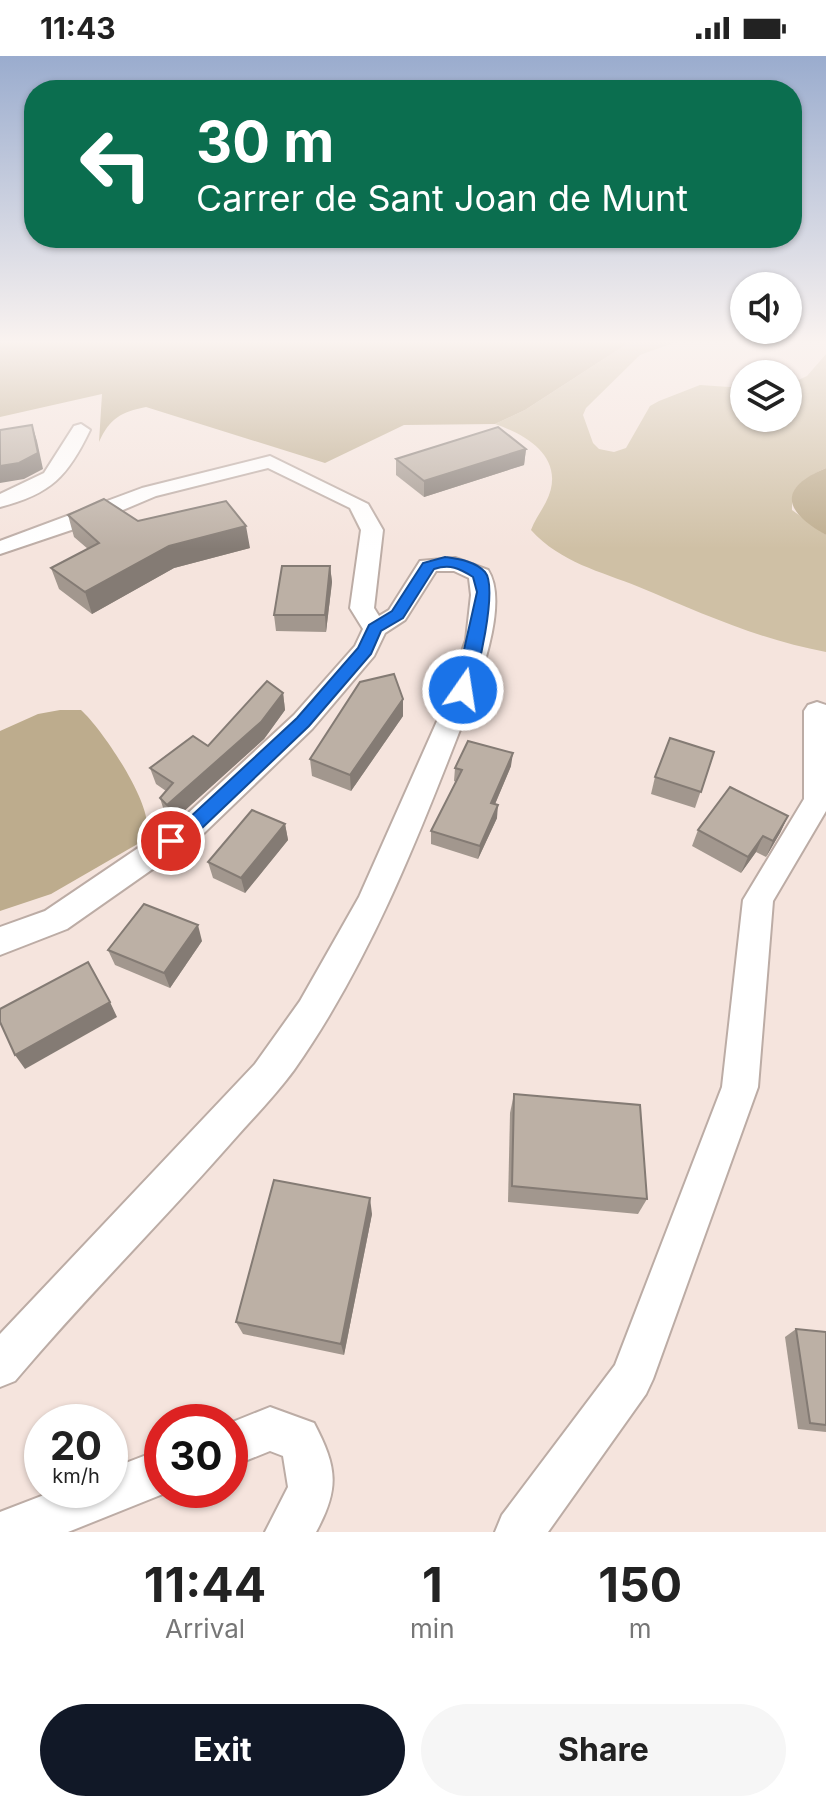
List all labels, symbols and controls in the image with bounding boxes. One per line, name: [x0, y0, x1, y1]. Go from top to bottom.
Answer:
text: 11:43: [40, 10, 116, 46]
text: 30 m: [196, 108, 334, 176]
icon: left: [64, 112, 168, 216]
text: Carrer de Sant Joan de Munt: [196, 176, 688, 220]
map controls: [730, 272, 802, 432]
button: sound: [730, 272, 802, 344]
button: layers: [730, 360, 802, 432]
position arrow: [421, 648, 505, 732]
pin: [137, 807, 205, 875]
icon: arrive: [149, 819, 193, 863]
speed limit sign: 30: [144, 1404, 248, 1508]
text: 20: [50, 1421, 102, 1470]
text: km/h: [52, 1464, 100, 1488]
text: 11:44: [144, 1555, 266, 1614]
text: 1: [422, 1555, 443, 1614]
text: 150: [598, 1555, 682, 1614]
text: Arrival: [165, 1613, 245, 1644]
text: min: [410, 1613, 455, 1644]
text: m: [629, 1613, 652, 1644]
button: Exit: [40, 1704, 405, 1796]
button: Share: [421, 1704, 786, 1796]

